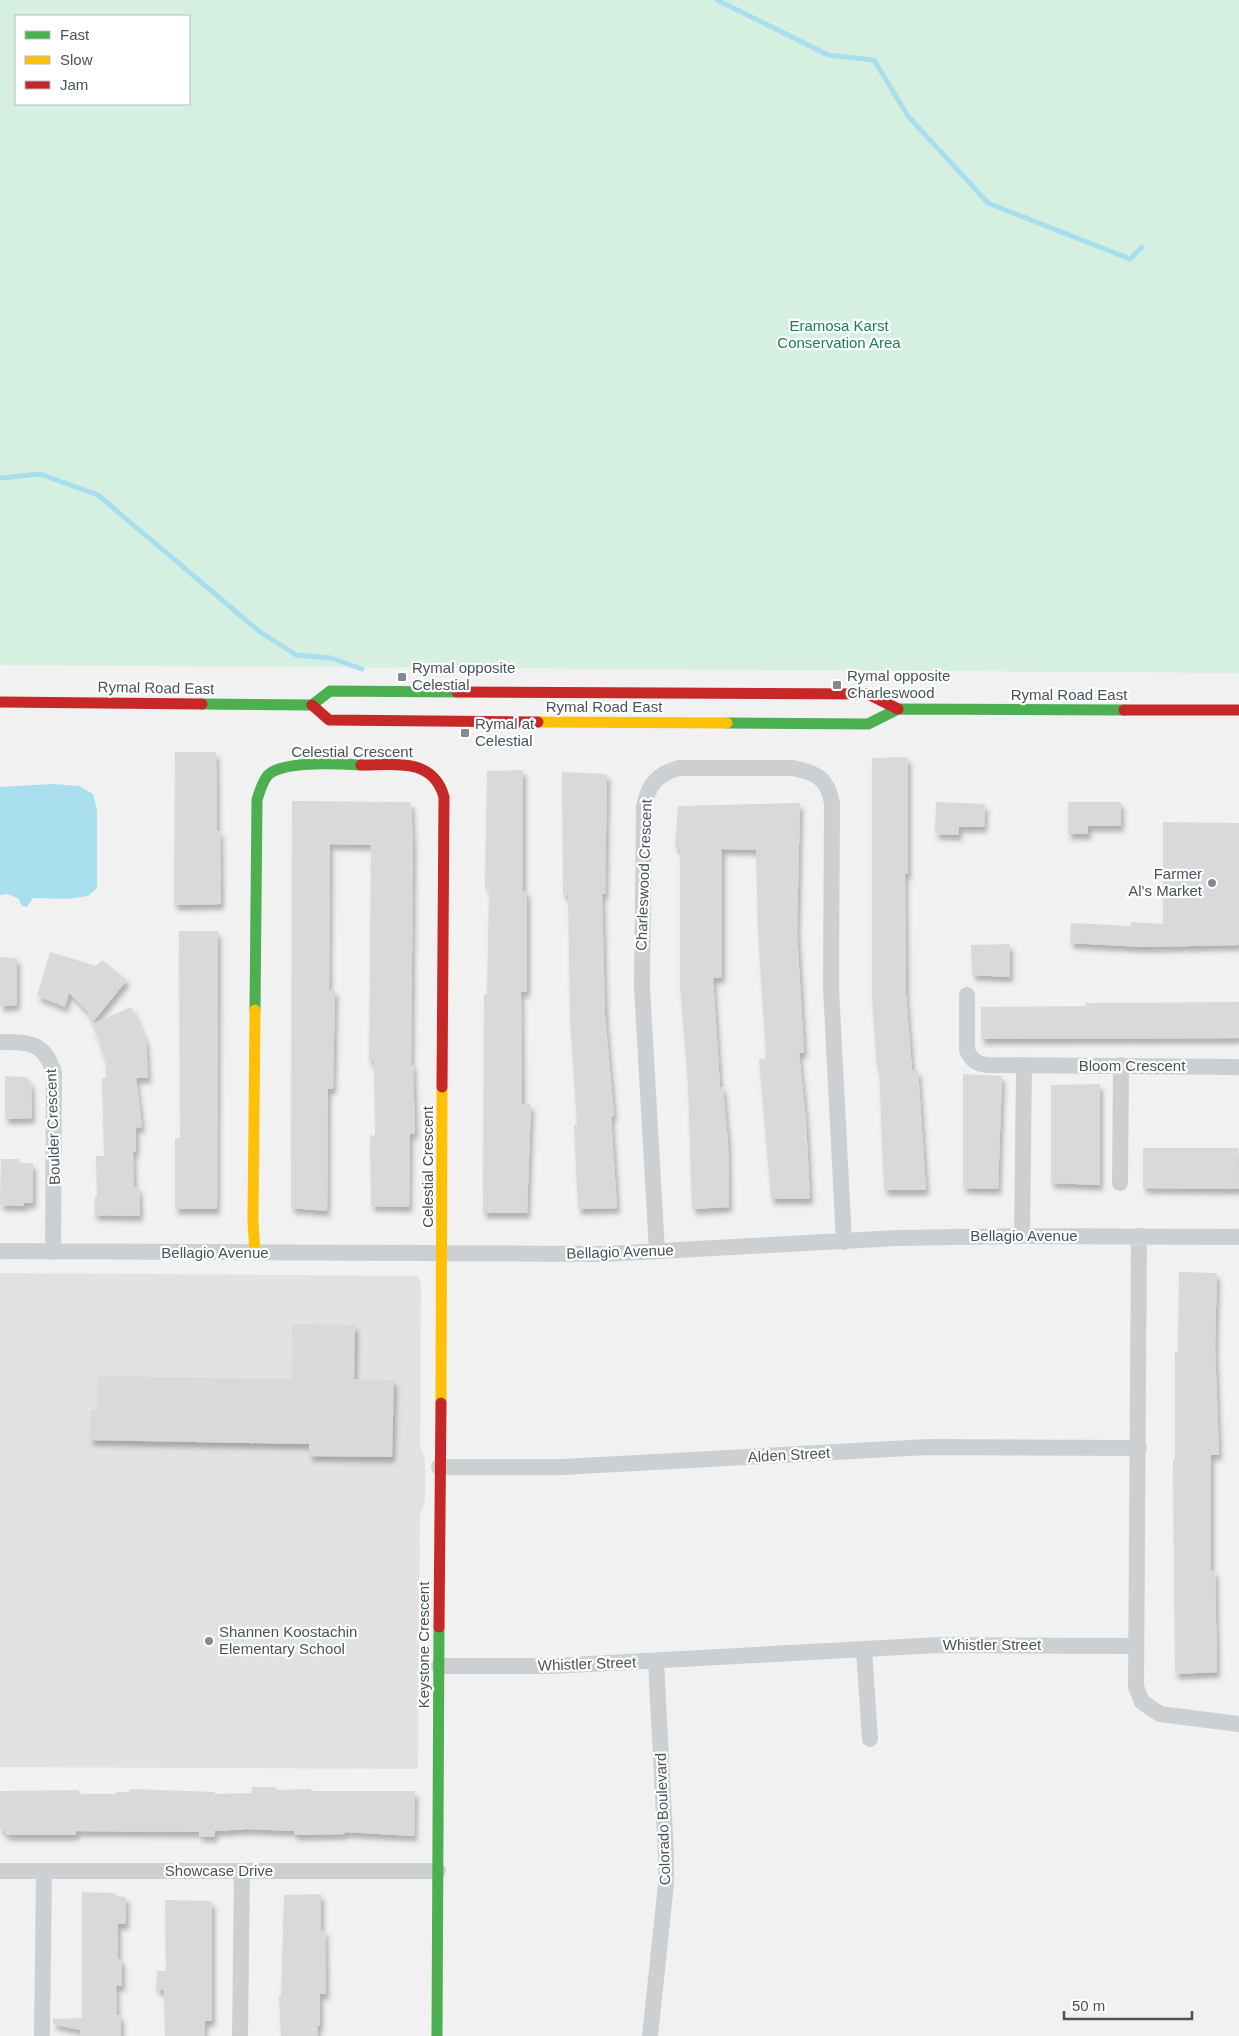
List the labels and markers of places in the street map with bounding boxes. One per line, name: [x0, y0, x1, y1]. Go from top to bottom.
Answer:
place label: Rymal opposite Celestial: [412, 659, 515, 693]
place label: Rymal opposite Charleswood: [847, 667, 950, 701]
marker: Rymal opposite Celestial: [396, 671, 408, 683]
marker: Rymal opposite Charleswood: [831, 679, 843, 691]
place label: Rymal at Celestial: [475, 715, 535, 749]
marker: Rymal at Celestial: [459, 727, 471, 739]
place label: Farmer Al's Market: [1128, 865, 1203, 899]
marker: Farmer Al's Market: [1206, 877, 1218, 889]
place label: Shannen Koostachin Elementary School: [219, 1623, 357, 1657]
marker: Shannen Koostachin Elementary School: [203, 1635, 215, 1647]

